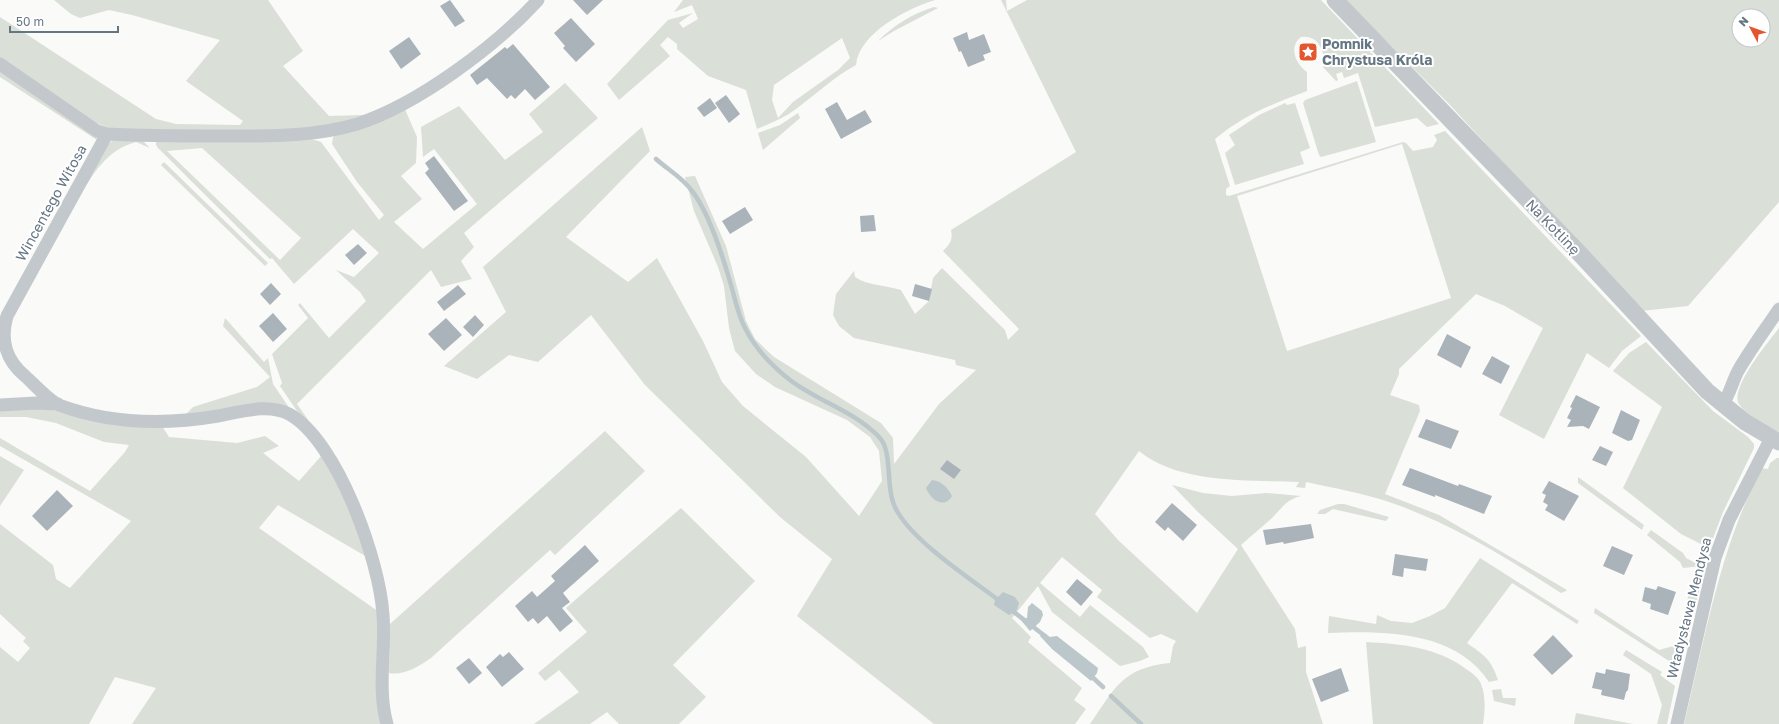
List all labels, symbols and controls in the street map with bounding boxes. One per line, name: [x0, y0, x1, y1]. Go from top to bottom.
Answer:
scale bar: [10, 8, 118, 34]
north arrow: [1731, 8, 1771, 48]
text: 50 m: [16, 14, 44, 29]
text: N: [1735, 14, 1751, 29]
place label: Pomnik Chrystusa Króla: [1322, 35, 1432, 68]
place icon: Pomnik Chrystusa Króla: [1297, 41, 1319, 63]
street label: Wincentego Witosa: [11, 141, 90, 264]
street label: Na Kotlinę: [1523, 195, 1584, 258]
street label: Władysława Mendysa: [1663, 535, 1714, 680]

